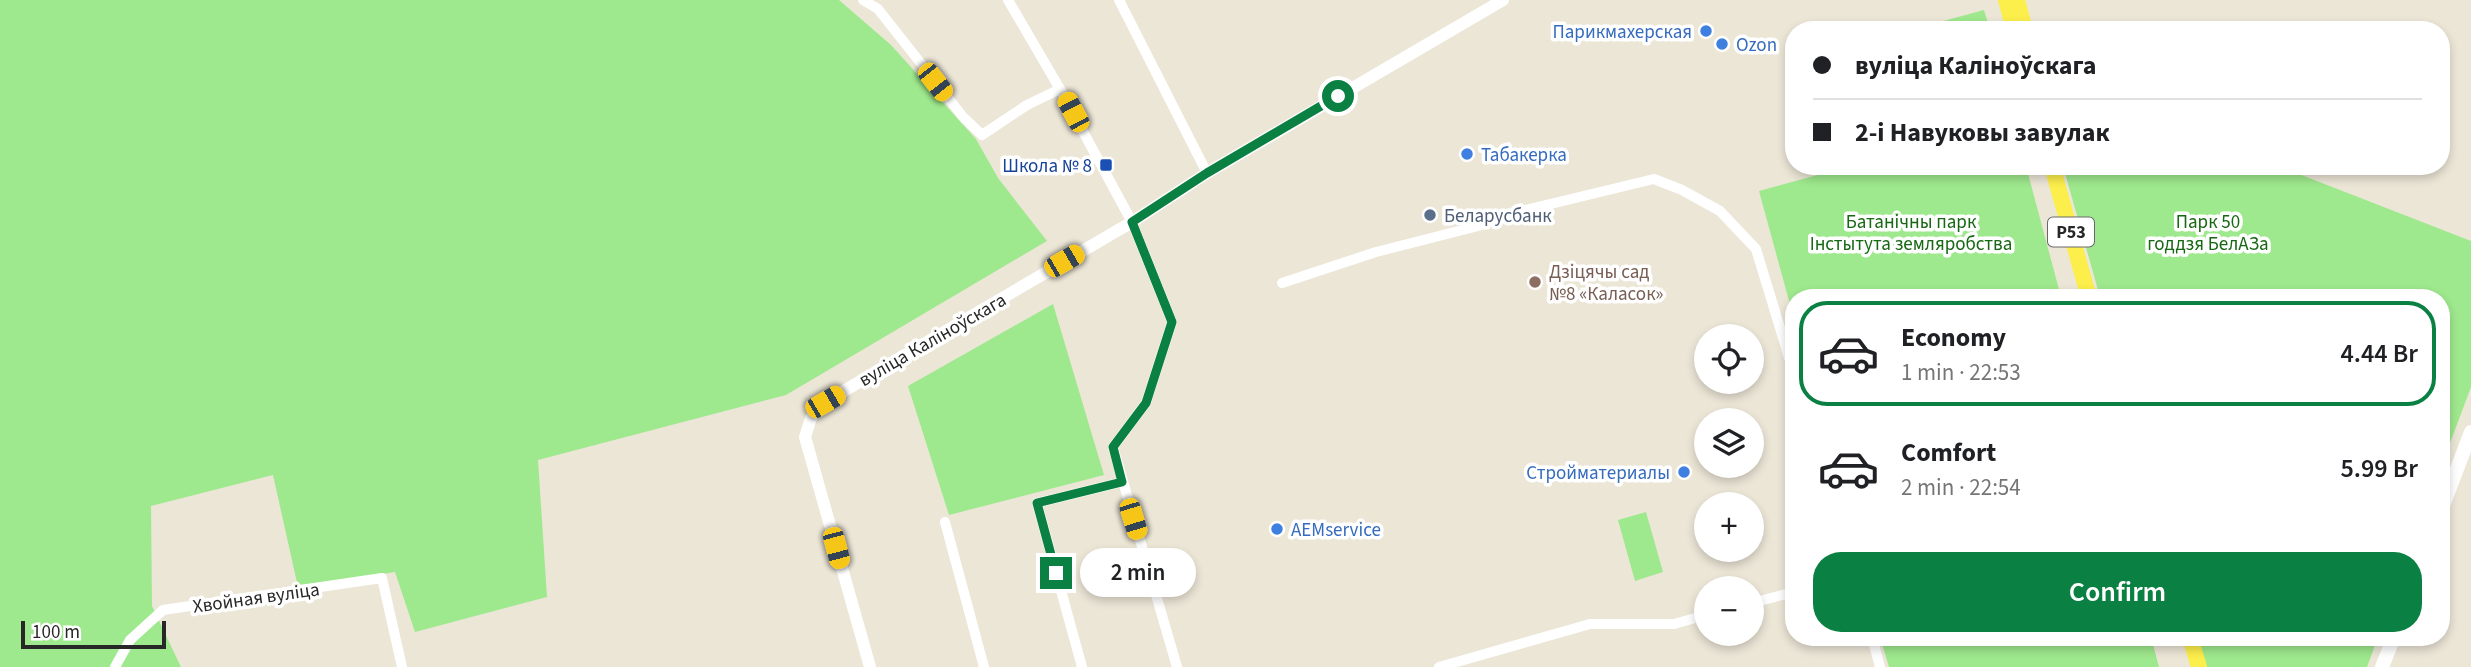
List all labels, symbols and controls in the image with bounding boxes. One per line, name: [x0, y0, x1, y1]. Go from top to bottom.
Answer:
place label: Парикмахерская: [1553, 19, 1692, 46]
marker: Парикмахерская: [1698, 23, 1714, 39]
place label: Ozon: [1736, 32, 1777, 59]
marker: Ozon: [1714, 36, 1730, 52]
text: вуліца Каліноўскага: [1855, 47, 2097, 84]
car: [914, 59, 957, 105]
route start: [1322, 80, 1354, 112]
car: [1054, 89, 1093, 135]
text: 2-і Навуковы завулак: [1855, 114, 2110, 151]
place label: Табакерка: [1481, 142, 1567, 169]
marker: Табакерка: [1459, 146, 1475, 162]
place label: Школа № 8: [1002, 153, 1092, 180]
marker: Школа № 8: [1098, 157, 1114, 173]
place label: Беларусбанк: [1444, 203, 1552, 230]
marker: Беларусбанк: [1422, 207, 1438, 223]
park label: Батанічны парк Інстытута земляробства: [1810, 209, 2012, 258]
park label: Парк 50 годдзя БелАЗа: [2147, 209, 2269, 258]
road number: Р53: [2048, 218, 2094, 246]
car: [1041, 241, 1088, 281]
place label: Дзіцячы сад №8 «Каласок»: [1549, 259, 1663, 308]
marker: Дзіцячы сад №8 «Каласок»: [1527, 274, 1543, 290]
street label: вуліца Каліноўскага: [854, 287, 1012, 394]
text: Economy: [1901, 319, 2006, 356]
icon: car: [1817, 322, 1880, 385]
map controls: [1694, 324, 1764, 646]
button: locate: [1694, 324, 1764, 394]
text: 4.44 Br: [2340, 335, 2418, 372]
text: 1 min · 22:53: [1901, 356, 2021, 389]
car: [802, 382, 849, 422]
button: layers: [1694, 408, 1764, 478]
text: Comfort: [1901, 434, 1996, 471]
icon: car: [1817, 437, 1880, 500]
text: 5.99 Br: [2340, 450, 2418, 487]
place label: Стройматериалы: [1526, 460, 1670, 487]
marker: Стройматериалы: [1676, 464, 1692, 480]
text: 2 min · 22:54: [1901, 471, 2021, 504]
button: +: [1694, 492, 1764, 562]
car: [1117, 496, 1150, 542]
place label: AEMservice: [1291, 517, 1381, 544]
marker: AEMservice: [1269, 521, 1285, 537]
car: [821, 525, 852, 571]
callout: 2 min: [1080, 548, 1196, 598]
button: Confirm: [1813, 552, 2422, 632]
text: 2 min: [1111, 556, 1165, 589]
route end: [1040, 557, 1072, 589]
street label: Хвойная вуліца: [191, 576, 321, 621]
button: −: [1694, 576, 1764, 646]
scale bar: [21, 618, 166, 650]
text: 100 m: [32, 619, 80, 646]

